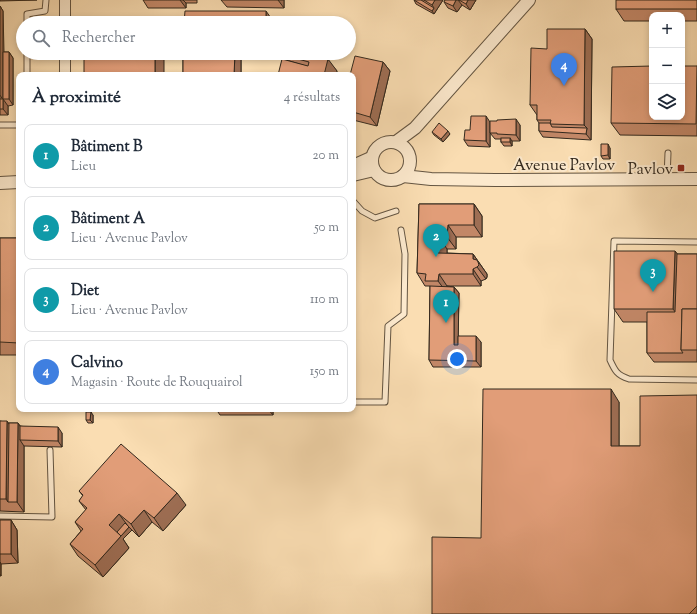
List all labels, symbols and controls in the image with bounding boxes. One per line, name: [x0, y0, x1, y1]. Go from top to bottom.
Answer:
map controls: [649, 12, 685, 120]
button: +: [649, 12, 685, 48]
search box: [16, 16, 356, 60]
icon: search: [30, 27, 52, 49]
text: Rechercher: [62, 28, 135, 49]
button: −: [649, 48, 685, 84]
pin: 4: [551, 53, 577, 86]
button: layers: [649, 84, 685, 120]
text: À proximité: [32, 86, 121, 110]
text: 4 résultats: [284, 89, 340, 107]
text: Bâtiment B: [71, 137, 142, 158]
text: 1: [44, 147, 48, 165]
text: 20 m: [313, 147, 339, 165]
street label: Avenue Pavlov: [513, 155, 616, 178]
text: Lieu: [71, 158, 96, 176]
place label: Pavlov: [628, 159, 674, 182]
marker: Pavlov: [676, 163, 686, 173]
text: Bâtiment A: [71, 209, 145, 230]
text: 2: [43, 219, 49, 237]
text: 50 m: [314, 219, 339, 237]
pin: 2: [423, 224, 449, 257]
text: Lieu · Avenue Pavlov: [71, 230, 188, 248]
pin: 3: [640, 259, 666, 292]
text: Diet: [71, 281, 99, 302]
pin: 1: [433, 290, 459, 323]
text: 3: [43, 291, 49, 309]
text: 110 m: [310, 291, 339, 309]
text: Lieu · Avenue Pavlov: [71, 302, 188, 320]
your location: [447, 349, 467, 369]
text: Calvino: [71, 353, 123, 374]
text: 4: [43, 363, 49, 381]
text: 150 m: [310, 363, 339, 381]
text: Magasin · Route de Rouquairol: [71, 374, 243, 392]

